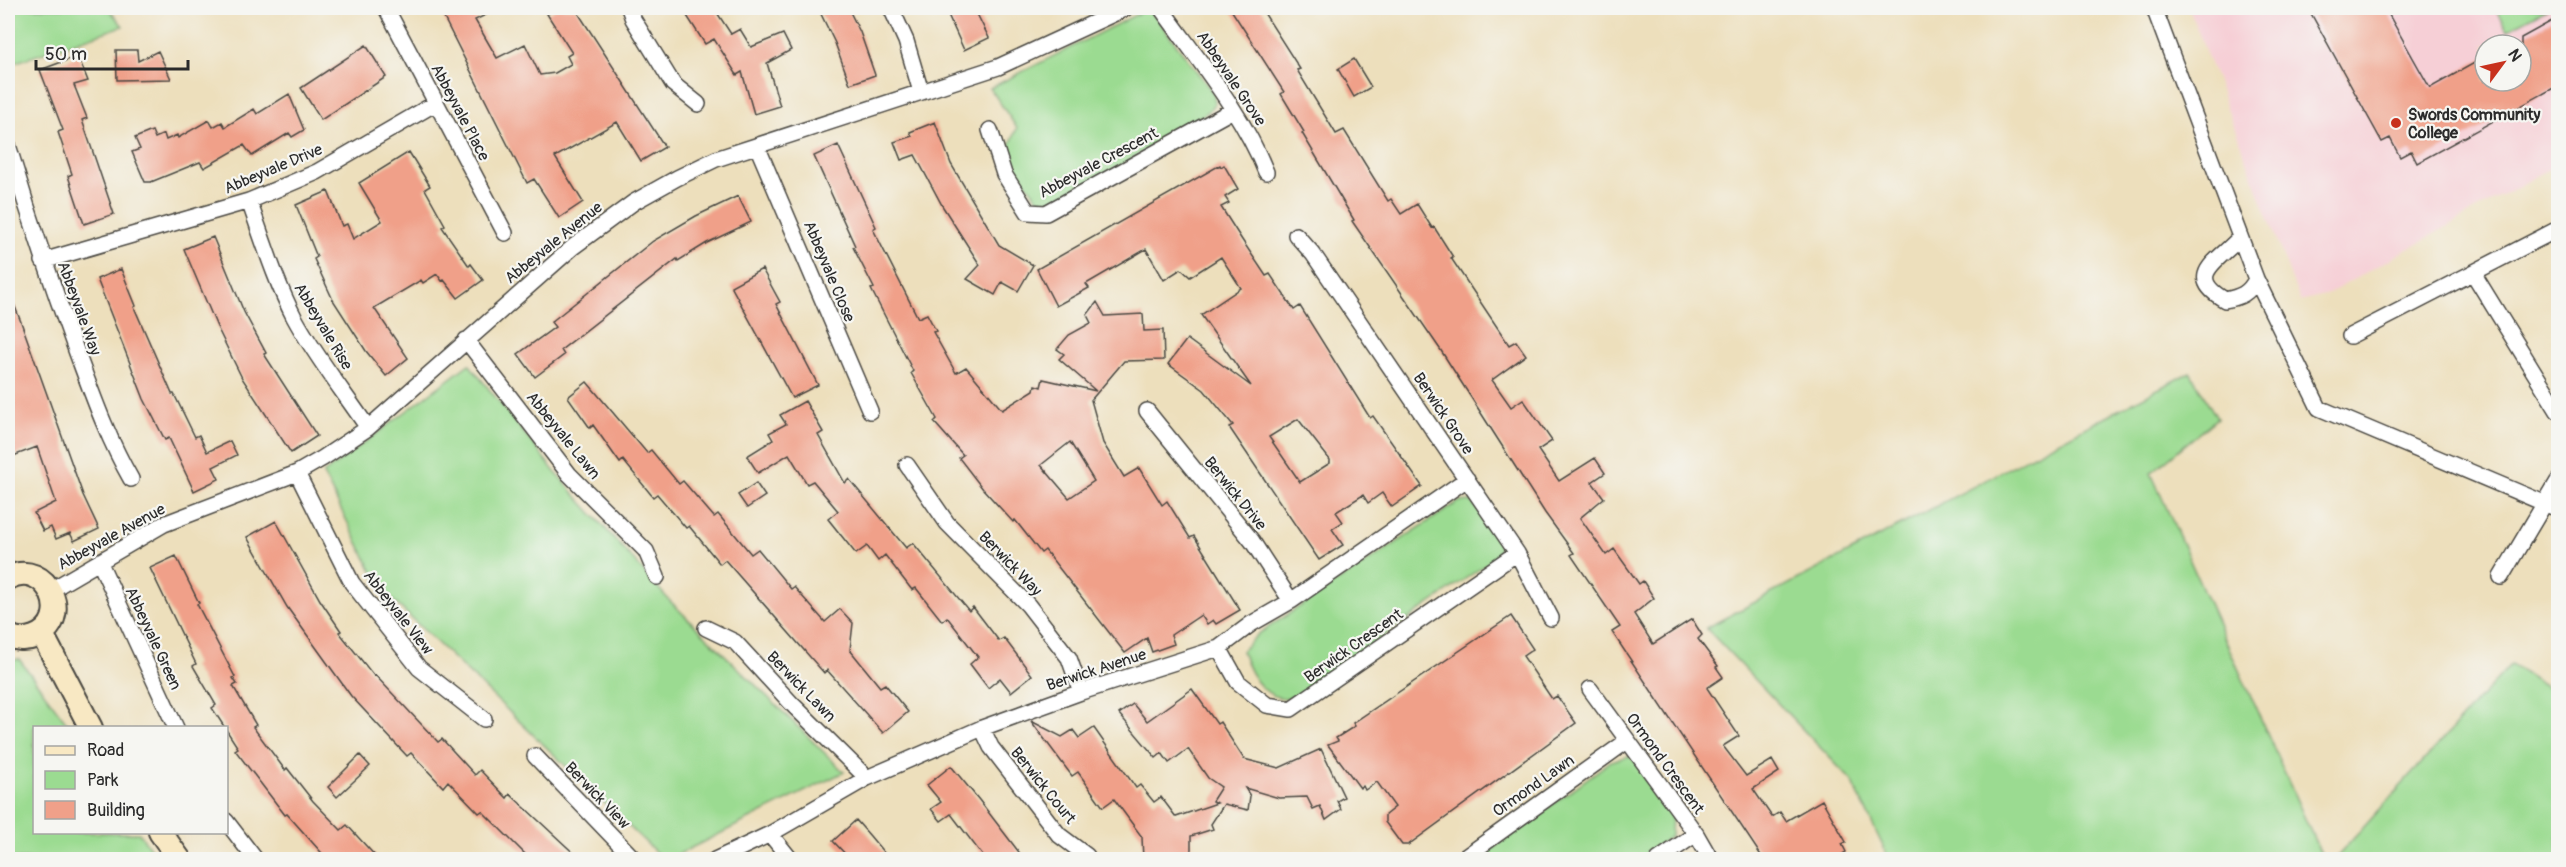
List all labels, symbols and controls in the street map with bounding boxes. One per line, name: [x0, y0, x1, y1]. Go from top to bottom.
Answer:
street label: Abbeyvale Grove: [1192, 27, 1270, 130]
scale bar: [36, 33, 188, 71]
north arrow: [2473, 33, 2533, 93]
text: 50 m: [45, 43, 87, 66]
text: N: [2503, 45, 2526, 66]
street label: Abbeyvale Place: [426, 61, 494, 164]
place label: Swords Community College: [2408, 105, 2540, 143]
marker: Swords Community College: [2389, 116, 2403, 130]
street label: Abbeyvale Crescent: [1036, 123, 1162, 203]
street label: Abbeyvale Drive: [221, 139, 326, 199]
street label: Abbeyvale Avenue: [501, 197, 607, 288]
street label: Abbeyvale Close: [799, 218, 859, 325]
street label: Abbeyvale Way: [53, 259, 105, 358]
street label: Abbeyvale Rise: [289, 279, 357, 374]
street label: Berwick Grove: [1409, 369, 1478, 458]
street label: Abbeyvale Lawn: [522, 388, 605, 483]
street label: Berwick Drive: [1200, 453, 1271, 534]
street label: Abbeyvale Avenue: [54, 499, 169, 575]
street label: Berwick Way: [974, 527, 1046, 600]
street label: Abbeyvale View: [359, 566, 438, 659]
street label: Abbeyvale Green: [121, 584, 186, 693]
street label: Berwick Crescent: [1300, 604, 1407, 687]
street label: Berwick Avenue: [1044, 644, 1149, 695]
street label: Berwick Lawn: [763, 647, 840, 726]
street label: Ormond Crescent: [1622, 709, 1709, 819]
legend: [33, 726, 228, 834]
text: Road: [87, 739, 124, 762]
street label: Berwick Court: [1006, 743, 1081, 829]
street label: Ormond Lawn: [1489, 750, 1578, 821]
street label: Berwick View: [560, 758, 634, 834]
text: Park: [87, 769, 119, 792]
text: Building: [87, 799, 145, 822]

